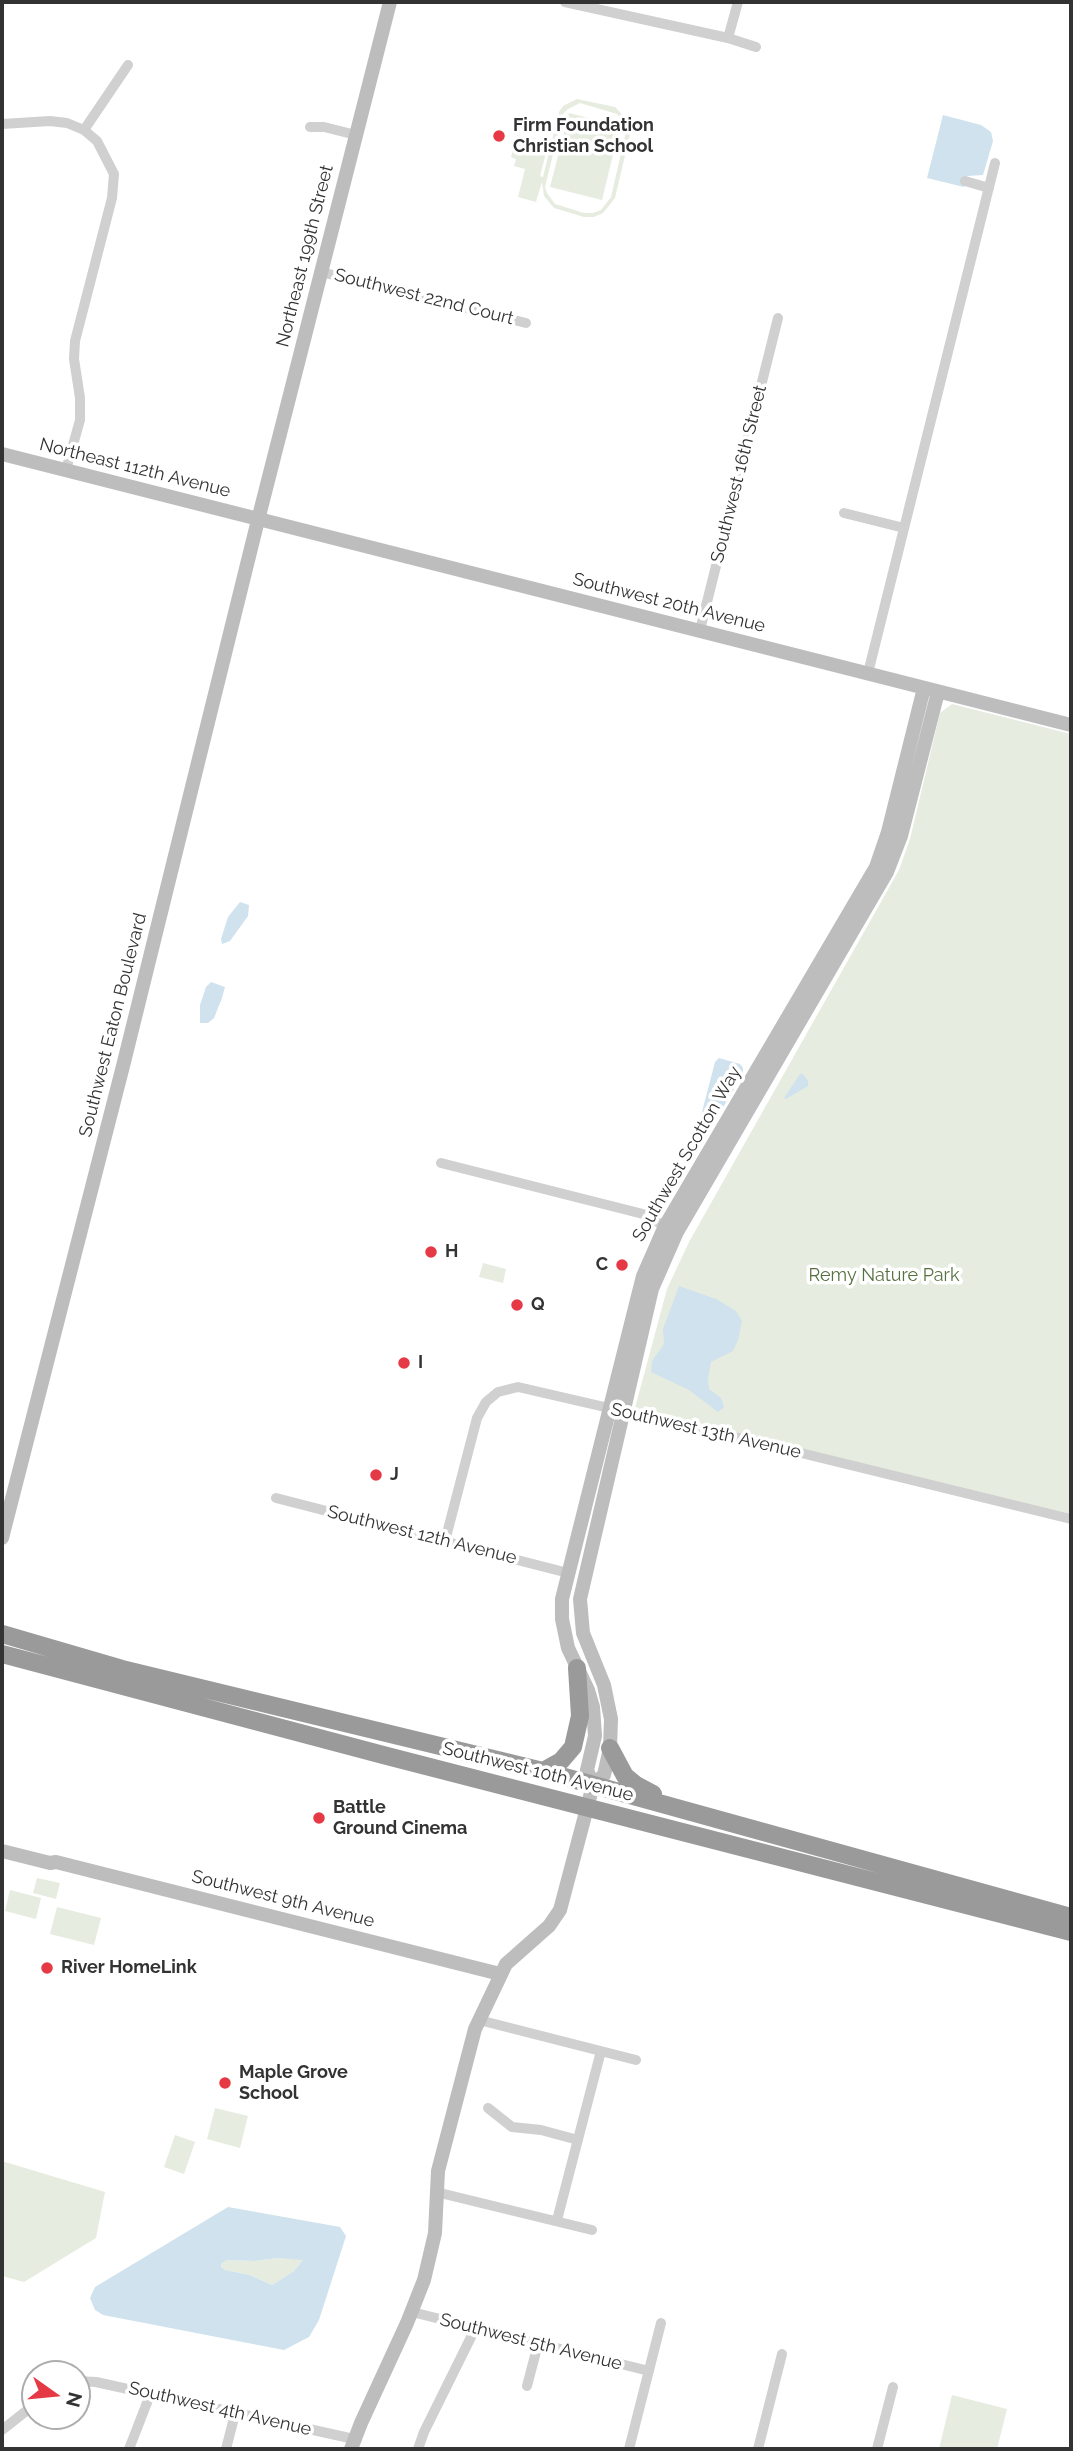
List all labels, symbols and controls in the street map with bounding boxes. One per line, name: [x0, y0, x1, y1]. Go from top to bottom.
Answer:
place label: Firm Foundation Christian School: [513, 115, 654, 158]
marker: Firm Foundation Christian School: [491, 128, 507, 144]
street label: Northeast 199th Street: [272, 163, 338, 349]
street label: Southwest 22nd Court: [332, 264, 516, 330]
street label: Southwest 16th Street: [706, 383, 772, 565]
street label: Northeast 112th Avenue: [37, 434, 233, 502]
street label: Southwest 20th Avenue: [571, 569, 767, 637]
street label: Southwest Eaton Boulevard: [75, 911, 151, 1139]
street label: Southwest Scotton Way: [628, 1062, 746, 1246]
place label: H: [445, 1241, 458, 1263]
marker: H: [423, 1244, 439, 1260]
place label: C: [596, 1254, 608, 1276]
marker: C: [614, 1257, 630, 1273]
park label: Remy Nature Park: [809, 1265, 959, 1287]
place label: Q: [531, 1294, 545, 1316]
marker: Q: [509, 1297, 525, 1313]
place label: I: [418, 1352, 423, 1374]
marker: I: [396, 1355, 412, 1371]
street label: Southwest 13th Avenue: [609, 1399, 803, 1463]
place label: J: [390, 1464, 399, 1486]
marker: J: [368, 1467, 384, 1483]
street label: Southwest 12th Avenue: [325, 1501, 519, 1569]
street label: Southwest 10th Avenue: [440, 1738, 636, 1806]
place label: Battle Ground Cinema: [333, 1797, 467, 1840]
marker: Battle Ground Cinema: [311, 1810, 327, 1826]
street label: Southwest 9th Avenue: [189, 1866, 377, 1932]
place label: River HomeLink: [61, 1957, 197, 1979]
marker: River HomeLink: [39, 1960, 55, 1976]
place label: Maple Grove School: [239, 2062, 348, 2104]
marker: Maple Grove School: [217, 2075, 233, 2091]
street label: Southwest 5th Avenue: [438, 2309, 624, 2375]
north arrow: [21, 2360, 91, 2430]
street label: Southwest 4th Avenue: [127, 2377, 313, 2441]
text: N: [62, 2390, 87, 2410]

